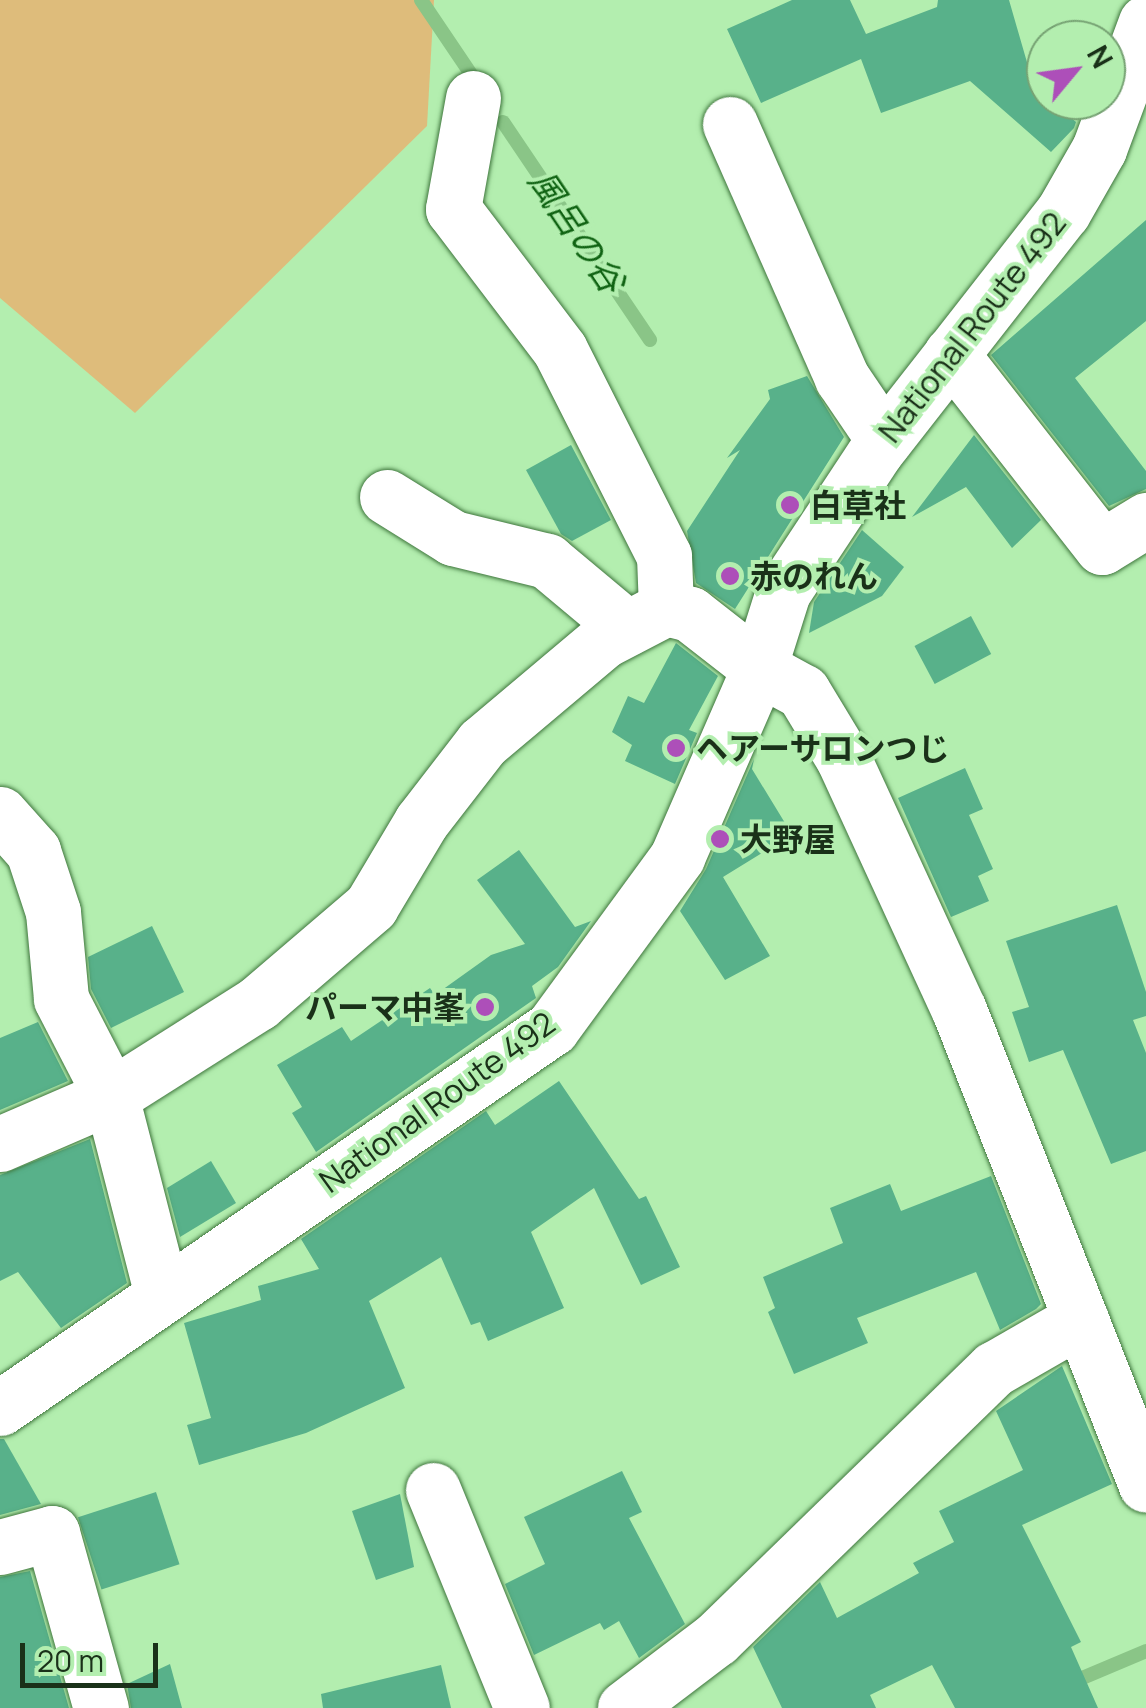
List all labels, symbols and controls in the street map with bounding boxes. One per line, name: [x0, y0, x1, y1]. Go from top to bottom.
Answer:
north arrow: [1026, 20, 1126, 120]
text: N: [1079, 38, 1122, 74]
water label: 風呂の谷: [520, 161, 634, 301]
street label: National Route 492: [870, 204, 1074, 450]
place label: 白草社: [810, 486, 906, 524]
marker: 白草社: [779, 494, 801, 516]
place label: 赤のれん: [750, 557, 878, 595]
marker: 赤のれん: [719, 565, 741, 587]
place label: ヘアーサロンつじ: [696, 729, 950, 767]
marker: ヘアーサロンつじ: [665, 737, 687, 759]
place label: 大野屋: [740, 820, 836, 858]
marker: 大野屋: [709, 828, 731, 850]
place label: パーマ中峯: [305, 988, 465, 1026]
marker: パーマ中峯: [474, 996, 496, 1018]
street label: National Route 492: [312, 1004, 562, 1200]
scale bar: [25, 1623, 162, 1685]
text: 20 m: [37, 1640, 104, 1681]

